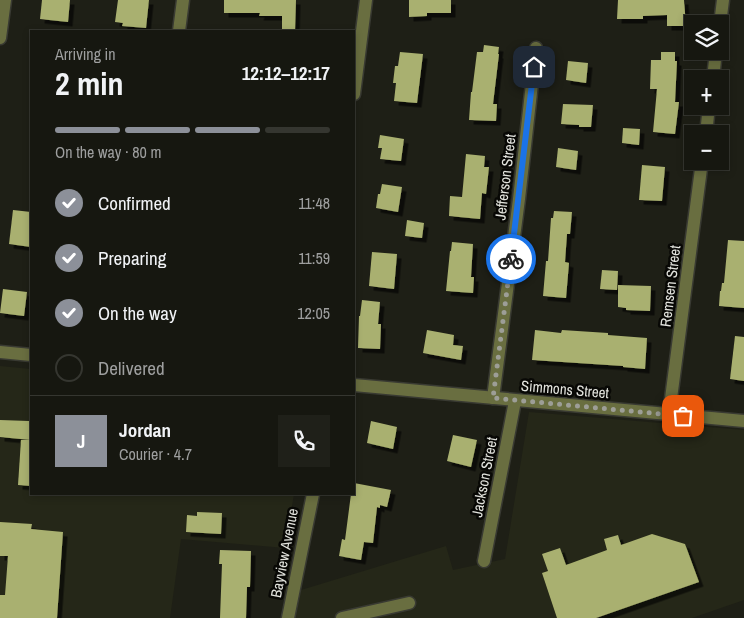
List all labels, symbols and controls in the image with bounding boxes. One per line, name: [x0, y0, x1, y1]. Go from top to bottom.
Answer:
map controls: [684, 15, 729, 170]
button: layers: [684, 15, 729, 60]
text: Arriving in: [55, 43, 116, 65]
pin: [513, 46, 555, 88]
icon: home: [520, 53, 548, 81]
text: 12:12–12:17: [242, 60, 330, 86]
text: 2 min: [55, 62, 124, 105]
button: +: [684, 70, 729, 115]
button: −: [684, 125, 729, 170]
street label: Jefferson Street: [489, 132, 521, 221]
text: On the way · 80 m: [55, 141, 161, 163]
icon: check: [55, 189, 83, 217]
text: Confirmed: [98, 190, 171, 216]
text: 11:48: [298, 192, 330, 214]
courier: [486, 234, 536, 284]
street label: Remsen Street: [655, 243, 685, 328]
icon: check: [55, 244, 83, 272]
text: Preparing: [98, 245, 166, 271]
icon: bike: [497, 245, 525, 273]
text: 11:59: [298, 247, 330, 269]
icon: check: [55, 299, 83, 327]
text: On the way: [98, 300, 177, 326]
text: 12:05: [297, 302, 330, 324]
text: Delivered: [98, 355, 165, 381]
street label: Simmons Street: [520, 375, 610, 403]
pin: [662, 395, 704, 437]
icon: bag: [669, 402, 697, 430]
button: phone: [278, 415, 330, 467]
text: Jordan: [119, 417, 171, 443]
text: J: [77, 428, 85, 454]
street label: Jackson Street: [466, 435, 502, 519]
text: Courier · 4.7: [119, 443, 192, 465]
street label: Bayview Avenue: [265, 506, 303, 600]

